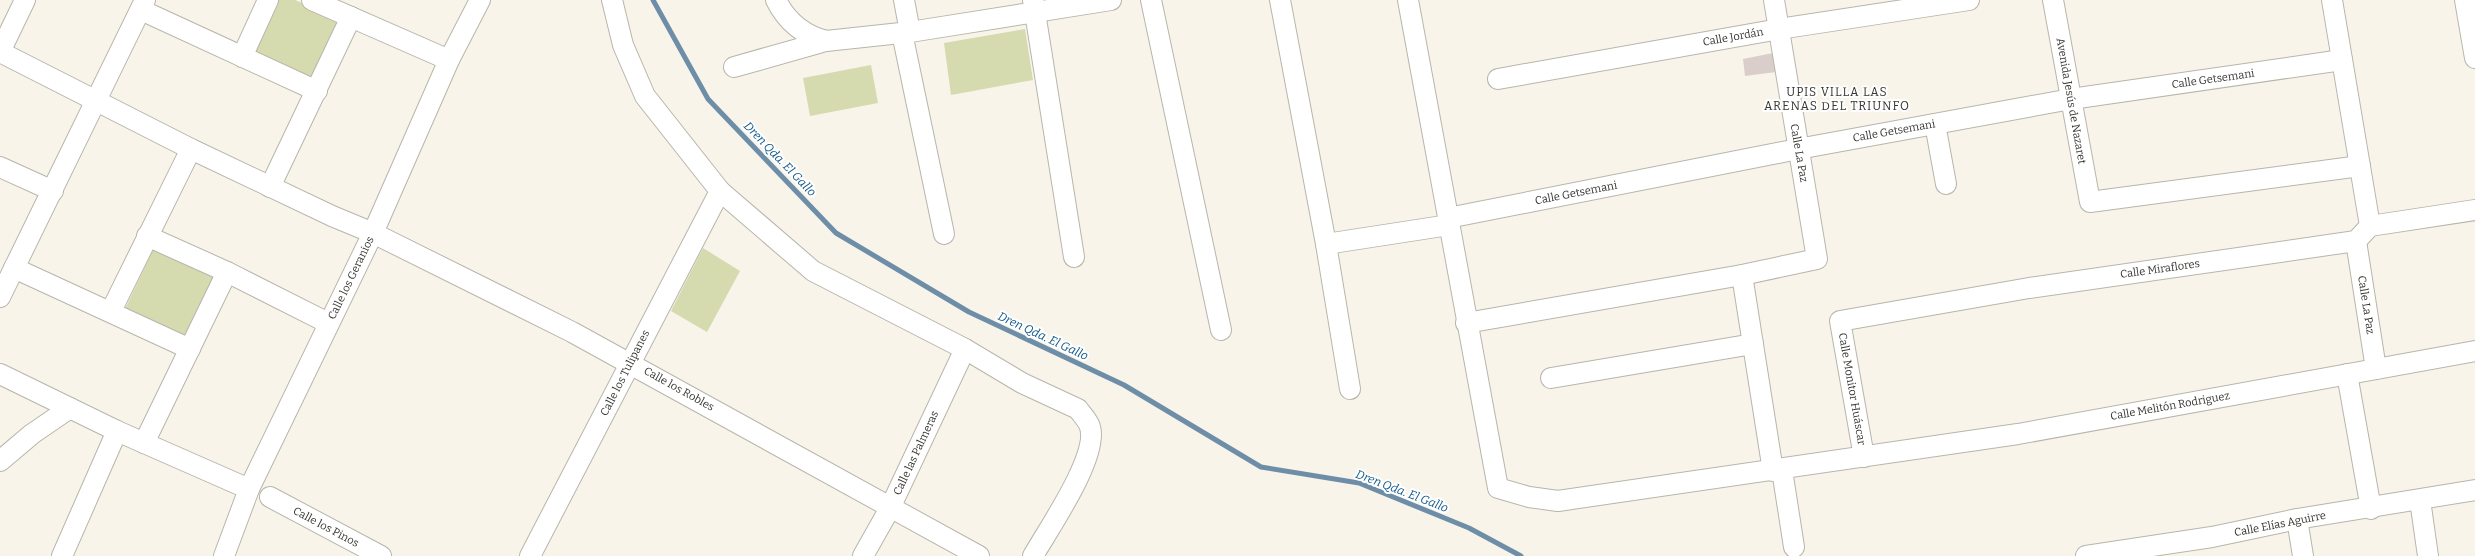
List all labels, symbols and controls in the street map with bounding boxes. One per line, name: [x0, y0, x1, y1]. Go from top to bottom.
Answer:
street label: Calle Jordán: [1702, 25, 1764, 49]
street label: Avenida Jesús de Nazaret: [2053, 37, 2089, 165]
street label: Calle Getsemani: [2171, 67, 2256, 91]
district label: UPIS VILLA LAS ARENAS DEL TRIUNFO: [1764, 85, 1910, 113]
street label: Calle Getsemani: [1852, 117, 1937, 145]
water label: Dren Qda. El Gallo: [741, 119, 819, 199]
street label: Calle La Paz: [1787, 123, 1811, 183]
street label: Calle Getsemani: [1534, 179, 1619, 207]
street label: Calle los Geranios: [325, 234, 377, 322]
street label: Calle Miraflores: [2119, 257, 2201, 281]
street label: Calle La Paz: [2355, 275, 2377, 335]
water label: Dren Qda. El Gallo: [996, 309, 1091, 363]
street label: Calle los Tulipanes: [598, 328, 652, 418]
street label: Calle Monitor Huáscar: [1836, 332, 1868, 446]
street label: Calle los Robles: [642, 364, 716, 414]
street label: Calle Melitón Rodriguez: [2109, 389, 2231, 423]
street label: Calle las Palmeras: [891, 409, 941, 497]
water label: Dren Qda. El Gallo: [1354, 467, 1451, 515]
street label: Calle los Pinos: [291, 504, 361, 550]
street label: Calle Elías Aguirre: [2233, 509, 2327, 539]

